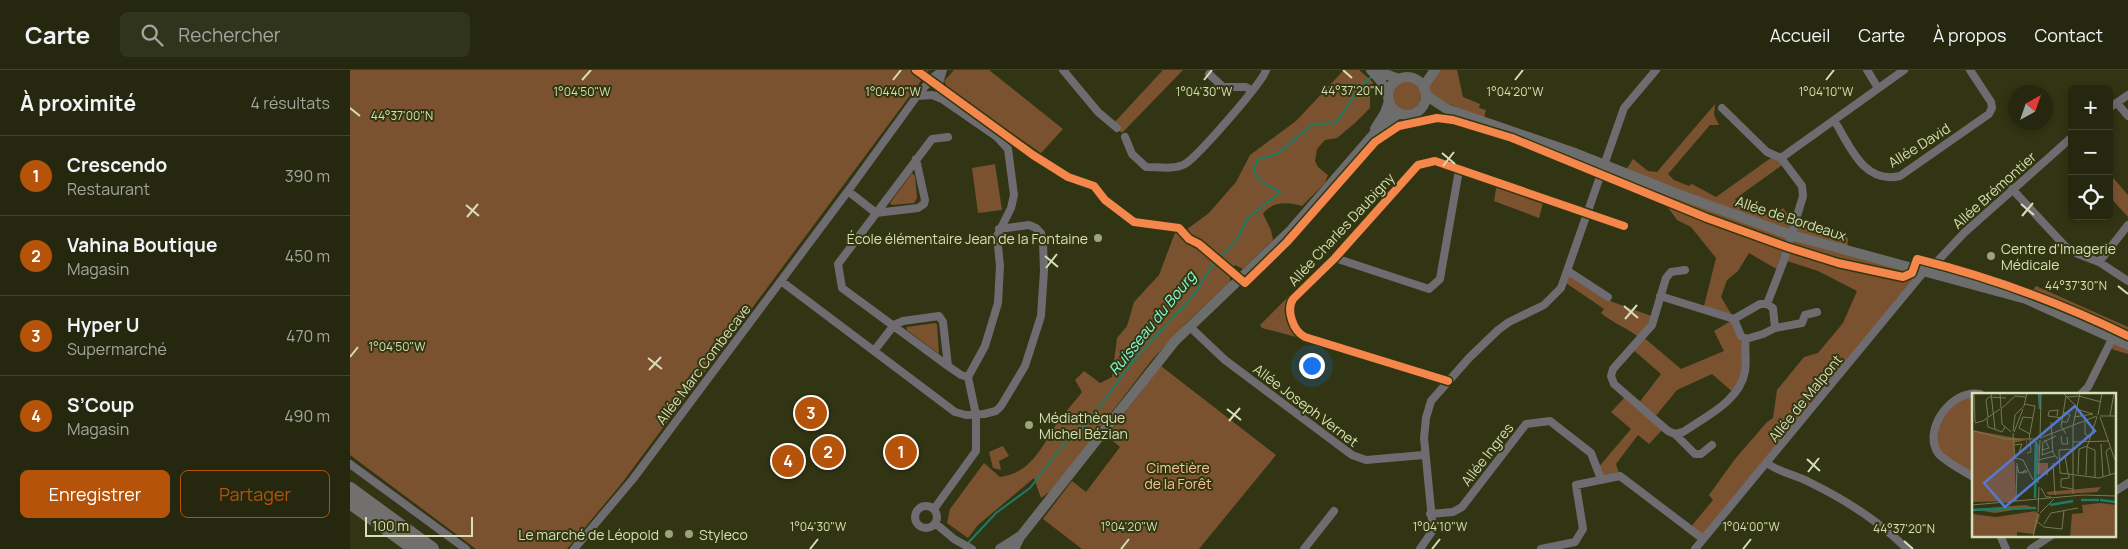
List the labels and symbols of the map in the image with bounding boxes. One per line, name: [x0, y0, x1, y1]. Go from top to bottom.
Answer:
text: 44°37'20"N: [1321, 82, 1383, 99]
text: 1°04'50"W: [554, 83, 611, 100]
text: 1°04'40"W: [865, 83, 922, 100]
text: 1°04'30"W: [1176, 83, 1233, 100]
text: 1°04'20"W: [1487, 83, 1544, 100]
text: 1°04'10"W: [1799, 83, 1854, 100]
north arrow: [2008, 85, 2053, 130]
text: 44°37'00"N: [371, 107, 433, 124]
street label: Allée David: [1884, 118, 1954, 172]
street label: Allée Brémontier: [1948, 147, 2040, 233]
street label: Allée Charles Daubigny: [1284, 168, 1399, 290]
street label: Allée de Bordeaux: [1733, 191, 1849, 245]
place label: École élémentaire Jean de la Fontaine: [847, 229, 1088, 248]
marker: École élémentaire Jean de la Fontaine: [1092, 232, 1104, 244]
place label: Centre d'Imagerie Médicale: [2001, 239, 2116, 274]
marker: Centre d'Imagerie Médicale: [1985, 250, 1997, 262]
water label: Ruisseau du Bourg: [1103, 266, 1201, 379]
text: 44°37'30"N: [2045, 277, 2107, 294]
street label: Allée Marc Combecave: [651, 300, 755, 428]
text: 1°04'50"W: [369, 338, 426, 355]
street label: Allée de Malpont: [1764, 350, 1846, 446]
your location: [1299, 353, 1325, 379]
street label: Allée Joseph Vernet: [1250, 359, 1363, 451]
inset map: [1972, 393, 2116, 536]
pin: 3: [795, 394, 827, 432]
place label: Médiathèque Michel Bézian: [1039, 408, 1128, 443]
marker: Médiathèque Michel Bézian: [1023, 419, 1035, 431]
street label: Allée Ingres: [1456, 419, 1518, 489]
pin: 2: [812, 433, 844, 471]
pin: 1: [885, 433, 917, 471]
pin: 4: [772, 442, 804, 480]
park label: Cimetière de la Forêt: [1144, 458, 1212, 493]
scale bar: [365, 514, 472, 537]
text: 1°04'30"W: [790, 518, 847, 535]
text: 1°04'20"W: [1101, 518, 1158, 535]
text: 1°04'10"W: [1413, 518, 1468, 535]
text: 1°04'00"W: [1722, 518, 1780, 535]
text: 44°37'20"N: [1873, 520, 1935, 537]
place label: Le marché de Léopold: [518, 525, 659, 544]
place label: Styleco: [699, 525, 748, 544]
marker: Le marché de Léopold: [663, 528, 675, 540]
marker: Styleco: [683, 528, 695, 540]

